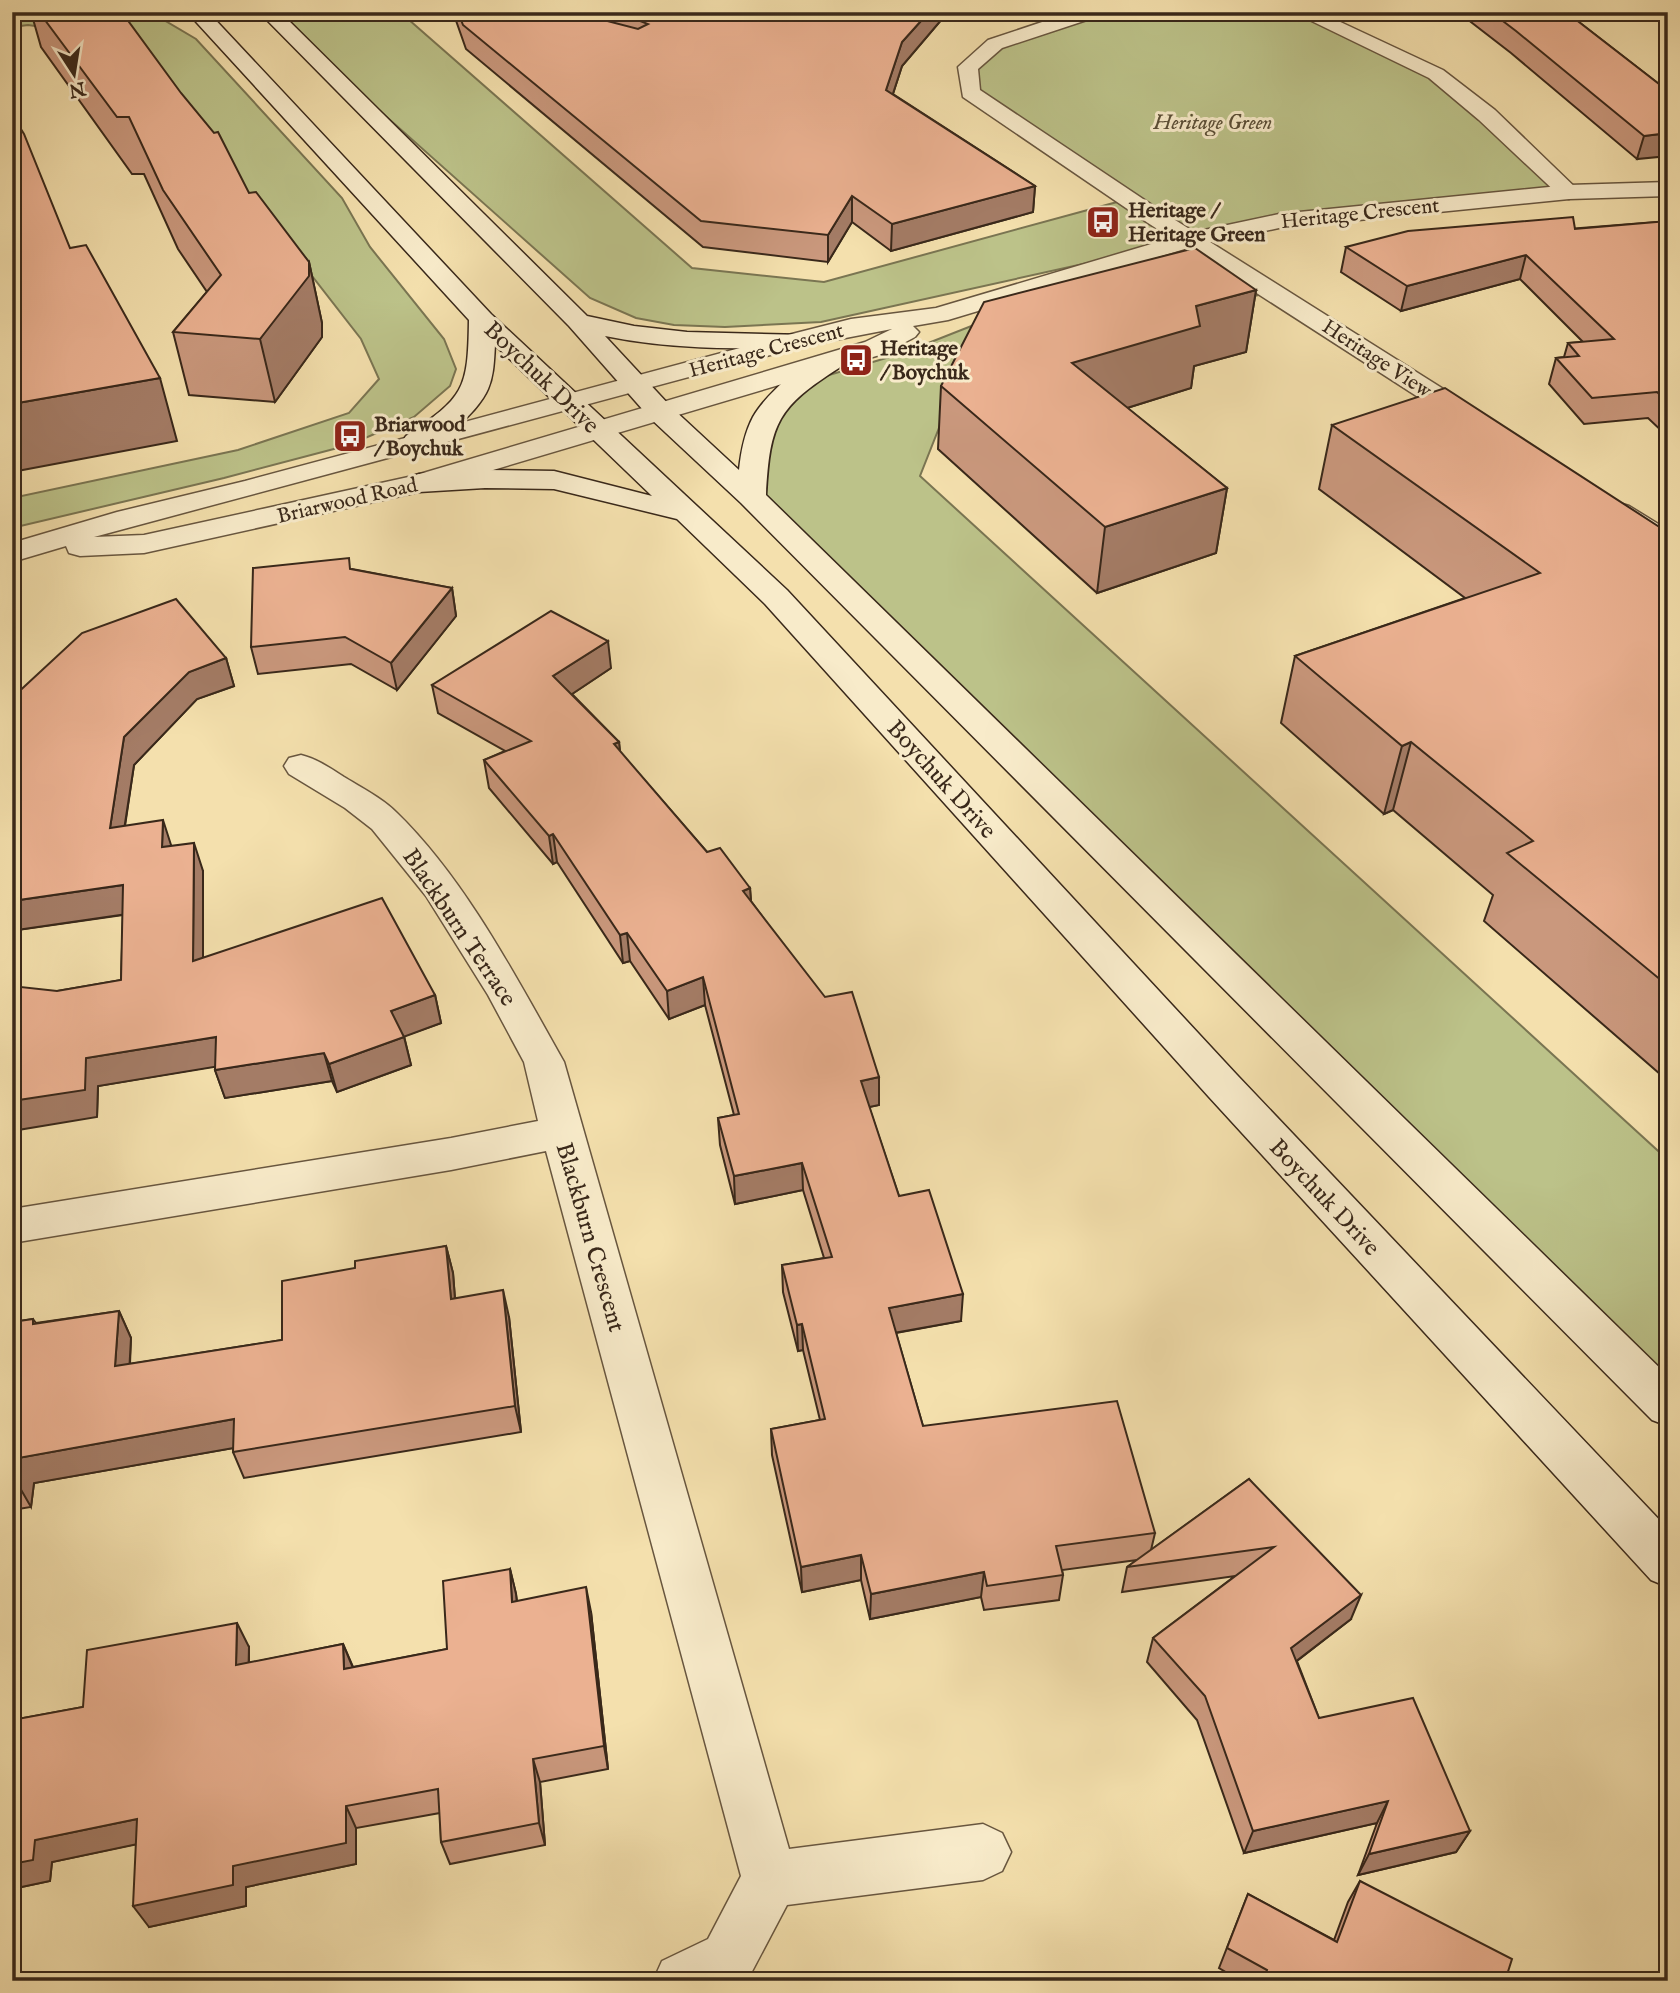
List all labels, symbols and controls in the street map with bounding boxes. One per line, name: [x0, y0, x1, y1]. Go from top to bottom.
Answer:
north arrow: [38, 38, 108, 108]
text: N: [66, 75, 89, 102]
park label: Heritage Green: [1153, 110, 1272, 137]
street label: Heritage Crescent: [1280, 193, 1441, 236]
place label: Heritage / Heritage Green: [1128, 198, 1265, 249]
bus stop icon: Heritage / Heritage Green: [1084, 203, 1122, 241]
street label: Heritage View: [1316, 314, 1437, 405]
street label: Boychuk Drive: [476, 315, 605, 441]
street label: Heritage Crescent: [686, 318, 847, 385]
place label: Heritage / Boychuk: [879, 336, 970, 387]
bus stop icon: Heritage / Boychuk: [837, 341, 875, 379]
place label: Briarwood / Boychuk: [373, 412, 466, 463]
bus stop icon: Briarwood / Boychuk: [331, 417, 369, 455]
street label: Briarwood Road: [274, 472, 421, 531]
street label: Boychuk Drive: [879, 714, 1002, 846]
street label: Blackburn Terrace: [395, 843, 523, 1013]
street label: Boychuk Drive: [1262, 1133, 1386, 1263]
street label: Blackburn Crescent: [548, 1139, 631, 1336]

